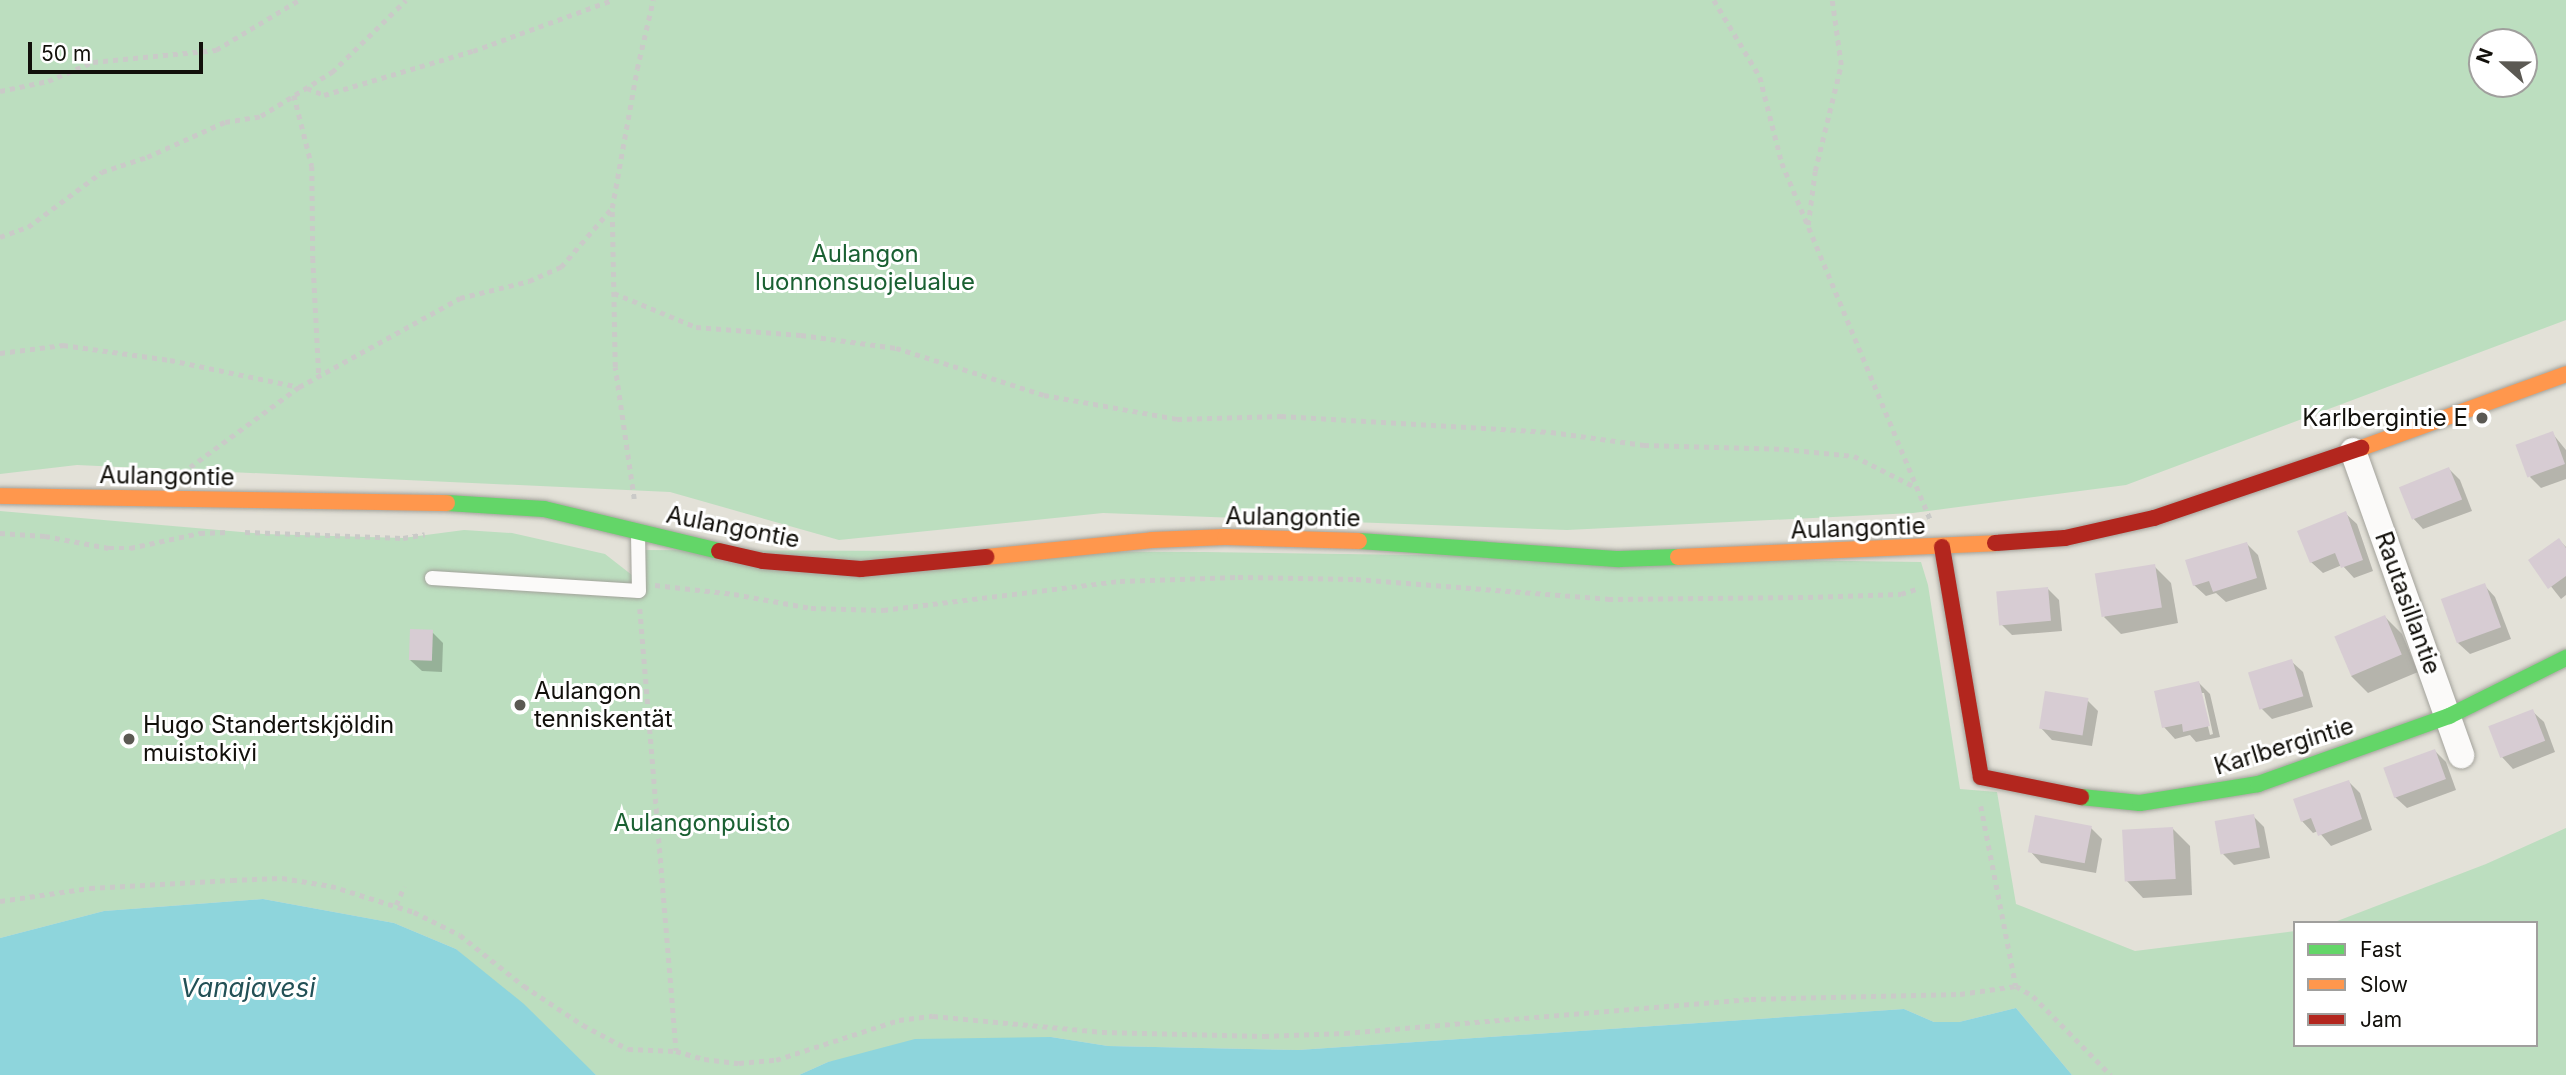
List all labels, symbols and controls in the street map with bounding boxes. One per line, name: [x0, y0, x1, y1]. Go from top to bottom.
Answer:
scale bar: [32, 28, 206, 72]
north arrow: [2468, 28, 2538, 98]
text: 50 m: [41, 41, 91, 66]
text: N: [2471, 45, 2498, 67]
park label: Aulangon luonnonsuojelualue: [755, 240, 975, 296]
place label: Karlbergintie E: [2302, 404, 2468, 432]
marker: Karlbergintie E: [2474, 410, 2490, 426]
street label: Aulangontie: [99, 460, 235, 492]
street label: Aulangontie: [664, 500, 802, 554]
street label: Aulangontie: [1225, 501, 1361, 533]
street label: Aulangontie: [1790, 511, 1926, 545]
street label: Rautasillantie: [2369, 528, 2447, 678]
place label: Aulangon tenniskentät: [534, 677, 673, 733]
marker: Aulangon tenniskentät: [512, 697, 528, 713]
place label: Hugo Standertskjöldin muistokivi: [143, 711, 394, 767]
street label: Karlbergintie: [2211, 711, 2357, 781]
marker: Hugo Standertskjöldin muistokivi: [121, 731, 137, 747]
park label: Aulangonpuisto: [614, 809, 790, 837]
legend: [2293, 921, 2538, 1047]
text: Fast: [2360, 937, 2402, 962]
water label: Vanajavesi: [181, 972, 315, 1004]
text: Slow: [2360, 972, 2408, 997]
text: Jam: [2360, 1007, 2402, 1032]

